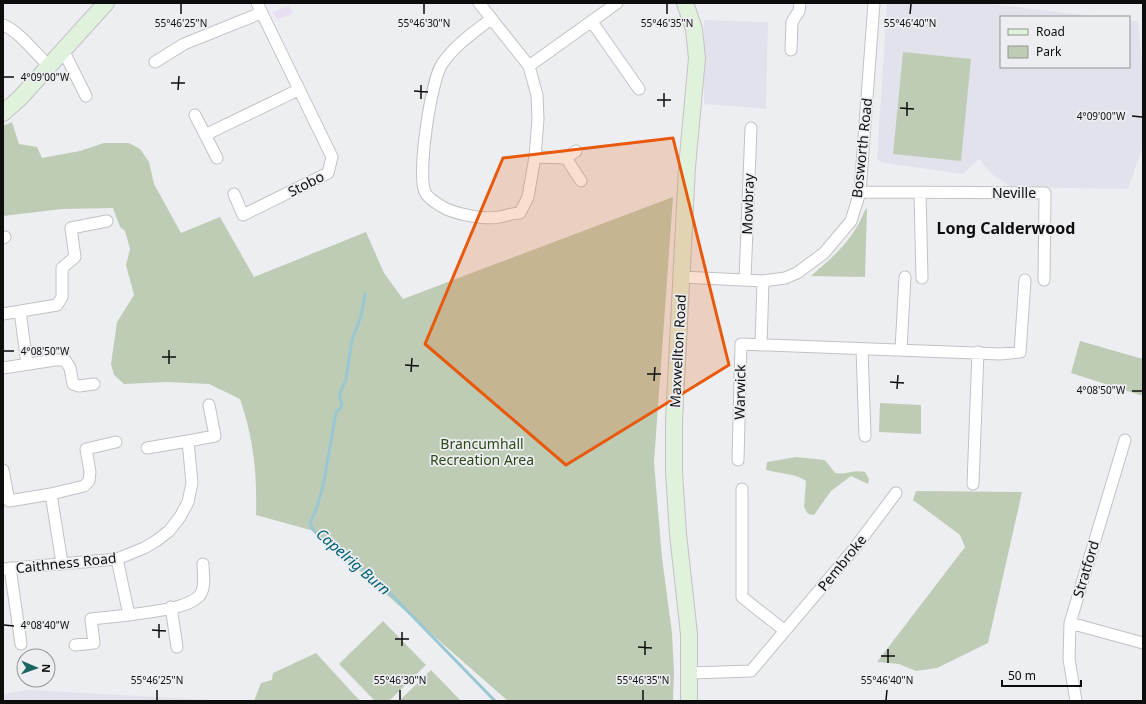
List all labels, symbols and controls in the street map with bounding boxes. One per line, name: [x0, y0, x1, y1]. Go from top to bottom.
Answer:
text: 55°46'25"N: [155, 16, 207, 30]
text: 55°46'30"N: [398, 16, 450, 30]
text: 55°46'35"N: [641, 16, 693, 30]
text: 55°46'40"N: [884, 16, 936, 30]
legend: [1000, 16, 1130, 68]
text: Road: [1036, 23, 1065, 40]
text: Park: [1036, 43, 1062, 60]
text: 4°09'00"W: [21, 70, 70, 84]
street label: Bosworth Road: [847, 97, 876, 199]
text: 4°09'00"W: [1077, 109, 1126, 123]
street label: Stobo: [284, 166, 327, 201]
street label: Mowbray: [737, 172, 758, 235]
street label: Neville: [992, 183, 1036, 202]
district label: Long Calderwood: [937, 217, 1075, 239]
street label: Maxwellton Road: [665, 294, 690, 408]
text: 4°08'50"W: [21, 344, 70, 358]
street label: Warwick: [730, 364, 749, 420]
text: 4°08'50"W: [1077, 383, 1126, 397]
park label: Brancumhall Recreation Area: [430, 434, 534, 469]
water label: Capelrig Burn: [312, 523, 395, 599]
street label: Pembroke: [813, 530, 870, 595]
street label: Stratford: [1068, 538, 1103, 600]
street label: Caithness Road: [15, 548, 117, 577]
text: 4°08'40"W: [21, 618, 70, 632]
north arrow: [16, 648, 56, 688]
scale bar: [1002, 662, 1081, 688]
text: N: [39, 664, 54, 673]
text: 50 m: [1008, 667, 1036, 684]
text: 55°46'25"N: [131, 673, 183, 687]
text: 55°46'30"N: [374, 673, 426, 687]
text: 55°46'35"N: [617, 673, 669, 687]
text: 55°46'40"N: [861, 673, 913, 687]

